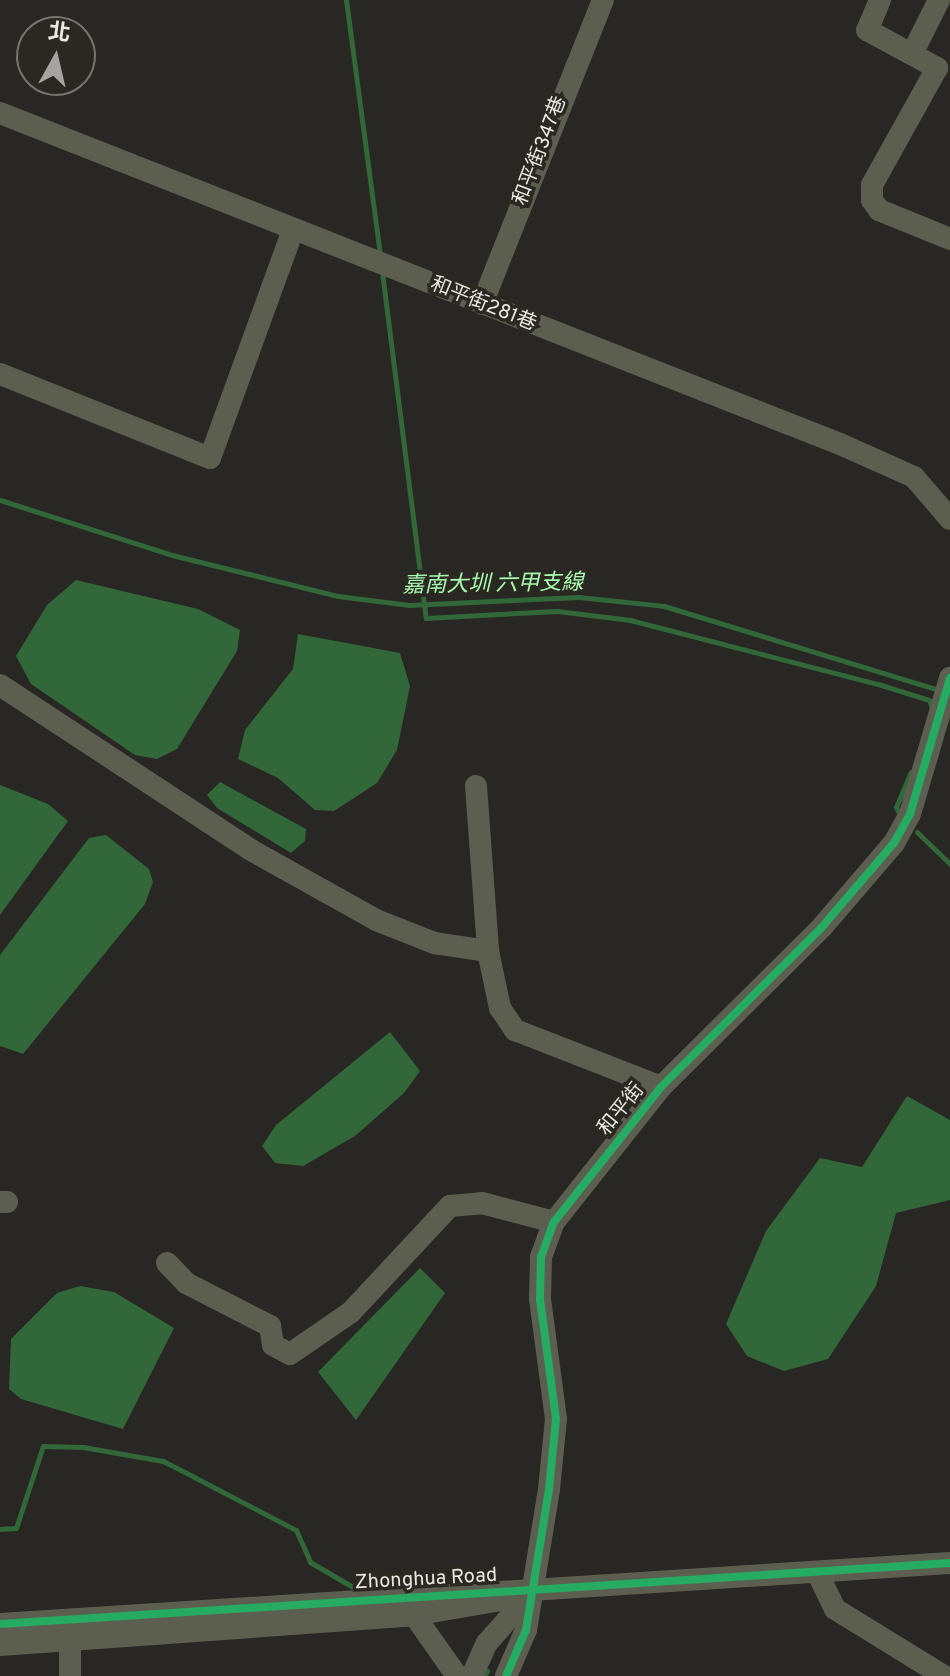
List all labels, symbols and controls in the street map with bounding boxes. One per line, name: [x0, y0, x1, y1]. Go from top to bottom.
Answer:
north arrow: [16, 16, 96, 96]
text: 北: [46, 19, 72, 49]
street label: 和平街347巷: [509, 93, 573, 209]
street label: 和平街281巷: [427, 273, 539, 337]
water label: 嘉南大圳 六甲支線: [402, 570, 584, 600]
street label: 和平街: [594, 1079, 650, 1141]
street label: Zhonghua Road: [354, 1564, 498, 1596]

